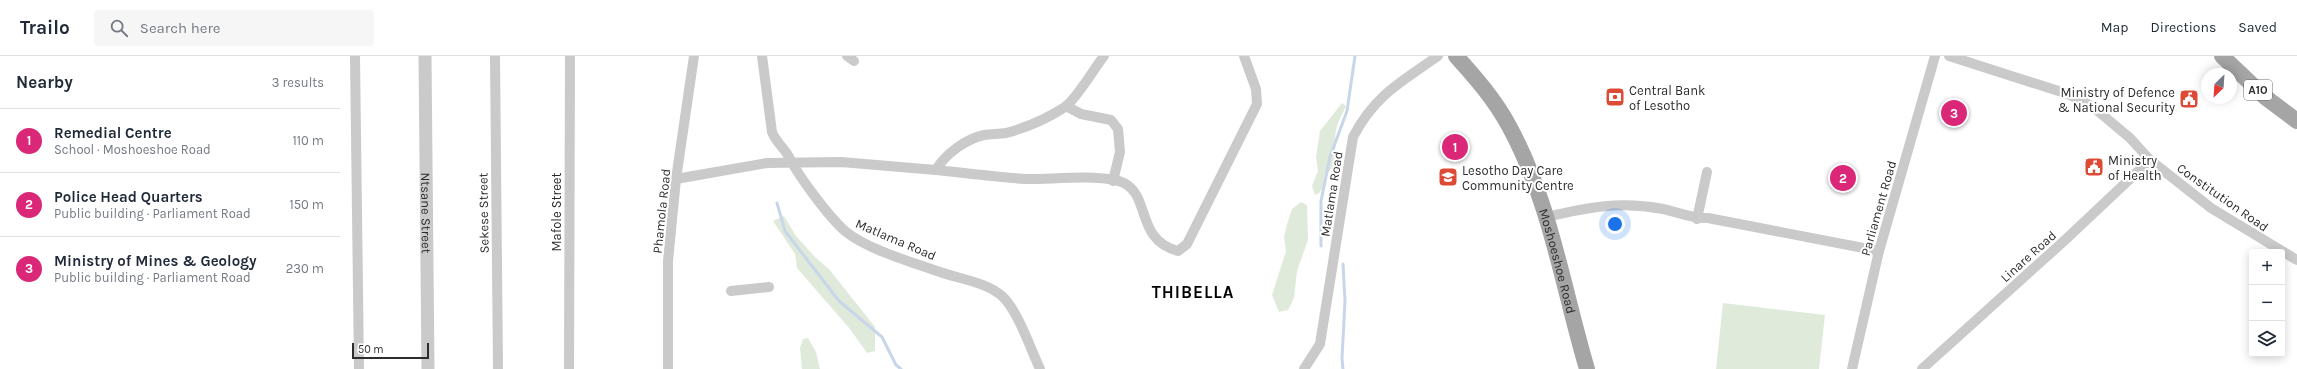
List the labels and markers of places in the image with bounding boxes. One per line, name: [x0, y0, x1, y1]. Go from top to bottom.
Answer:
place label: Central Bank of Lesotho: [1629, 83, 1705, 113]
place label: Ministry of Defence & National Security: [2058, 85, 2175, 115]
bank icon: Central Bank of Lesotho: [1604, 86, 1626, 108]
public building icon: Ministry of Defence & National Security: [2178, 88, 2200, 110]
pin: 3: [1941, 98, 1967, 128]
pin: 1: [1442, 132, 1468, 162]
place label: Ministry of Health: [2108, 153, 2162, 183]
public building icon: Ministry of Health: [2083, 156, 2105, 178]
place label: Lesotho Day Care Community Centre: [1462, 163, 1574, 193]
pin: 2: [1830, 163, 1856, 193]
school or university icon: Lesotho Day Care Community Centre: [1437, 166, 1459, 188]

